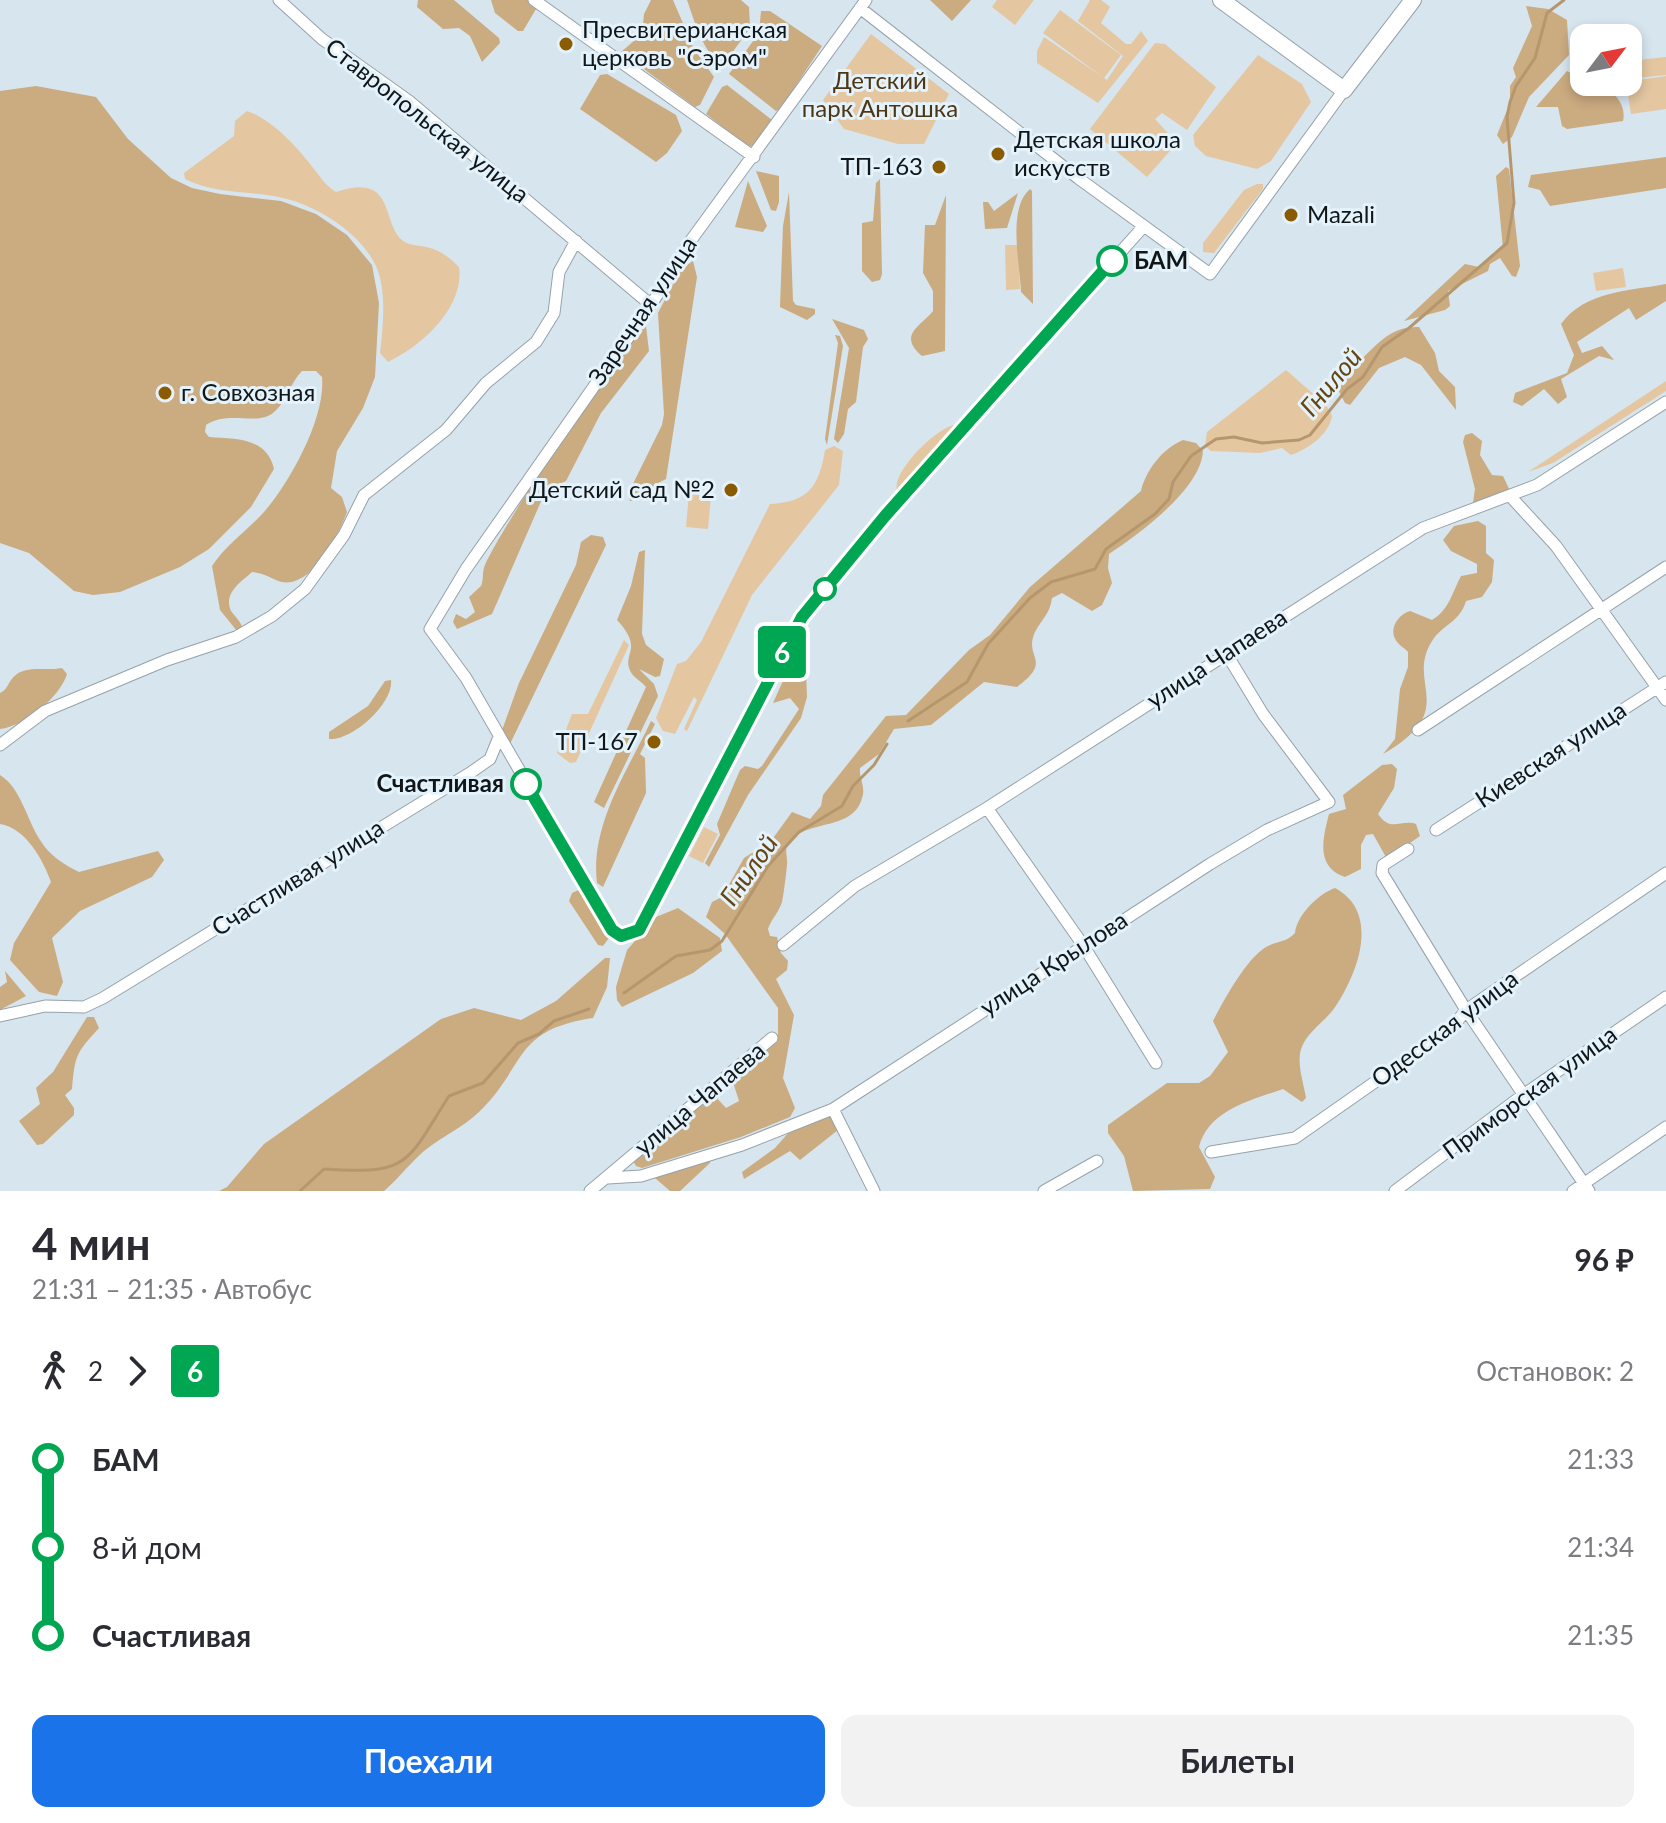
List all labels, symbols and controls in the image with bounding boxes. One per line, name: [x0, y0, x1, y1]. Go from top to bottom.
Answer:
place label: Пресвитерианская церковь "Сэром": [582, 14, 787, 71]
north arrow: [1570, 24, 1642, 96]
map controls: [1570, 24, 1642, 96]
street label: Ставропольская улица: [320, 31, 535, 208]
marker: Пресвитерианская церковь "Сэром": [557, 35, 575, 53]
park label: Детский парк Антошка: [802, 65, 958, 122]
place label: Детская школа искусств: [1014, 124, 1181, 181]
marker: Детская школа искусств: [989, 145, 1007, 163]
place label: ТП-163: [840, 151, 923, 180]
marker: ТП-163: [930, 158, 948, 176]
place label: Mazali: [1307, 199, 1375, 228]
marker: Mazali: [1282, 206, 1300, 224]
street label: Заречная улица: [581, 230, 702, 390]
place label: БАМ: [1134, 245, 1188, 274]
marker: БАМ: [1097, 246, 1127, 276]
water label: Гнилой: [1292, 341, 1368, 422]
place label: г. Совхозная: [181, 377, 315, 406]
marker: г. Совхозная: [156, 384, 174, 402]
place label: Детский сад №2: [529, 474, 715, 503]
marker: Детский сад №2: [722, 481, 740, 499]
unlabelled marker: [814, 578, 836, 600]
street label: улица Чапаева: [1141, 602, 1292, 714]
line badge: 6: [756, 626, 808, 678]
text: 6: [774, 635, 790, 669]
street label: Киевская улица: [1469, 694, 1631, 813]
place label: ТП-167: [555, 726, 638, 755]
marker: ТП-167: [645, 733, 663, 751]
place label: Счастливая: [377, 768, 504, 797]
marker: Счастливая: [511, 769, 541, 799]
street label: Счастливая улица: [206, 812, 389, 941]
water label: Гнилой: [712, 828, 784, 911]
street label: улица Крылова: [974, 904, 1132, 1021]
street label: Одесская улица: [1365, 963, 1523, 1092]
street label: Приморская улица: [1436, 1019, 1622, 1165]
street label: улица Чапаева: [628, 1035, 770, 1161]
text: 4 мин: [32, 1217, 150, 1269]
text: 96 ₽: [1574, 1241, 1634, 1277]
text: 21:31 – 21:35 · Автобус: [32, 1273, 312, 1305]
icon: walk: [32, 1349, 76, 1393]
icon: forward: [115, 1349, 159, 1393]
text: 6: [187, 1354, 203, 1388]
text: 2: [88, 1355, 103, 1387]
text: Остановок: 2: [1476, 1355, 1634, 1387]
text: БАМ: [92, 1441, 160, 1477]
text: 21:33: [1567, 1443, 1634, 1475]
text: 8-й дом: [92, 1529, 202, 1565]
text: 21:34: [1567, 1531, 1634, 1563]
text: Счастливая: [92, 1617, 251, 1653]
text: 21:35: [1567, 1619, 1634, 1651]
button: Поехали: [32, 1715, 825, 1807]
button: Билеты: [841, 1715, 1634, 1807]

